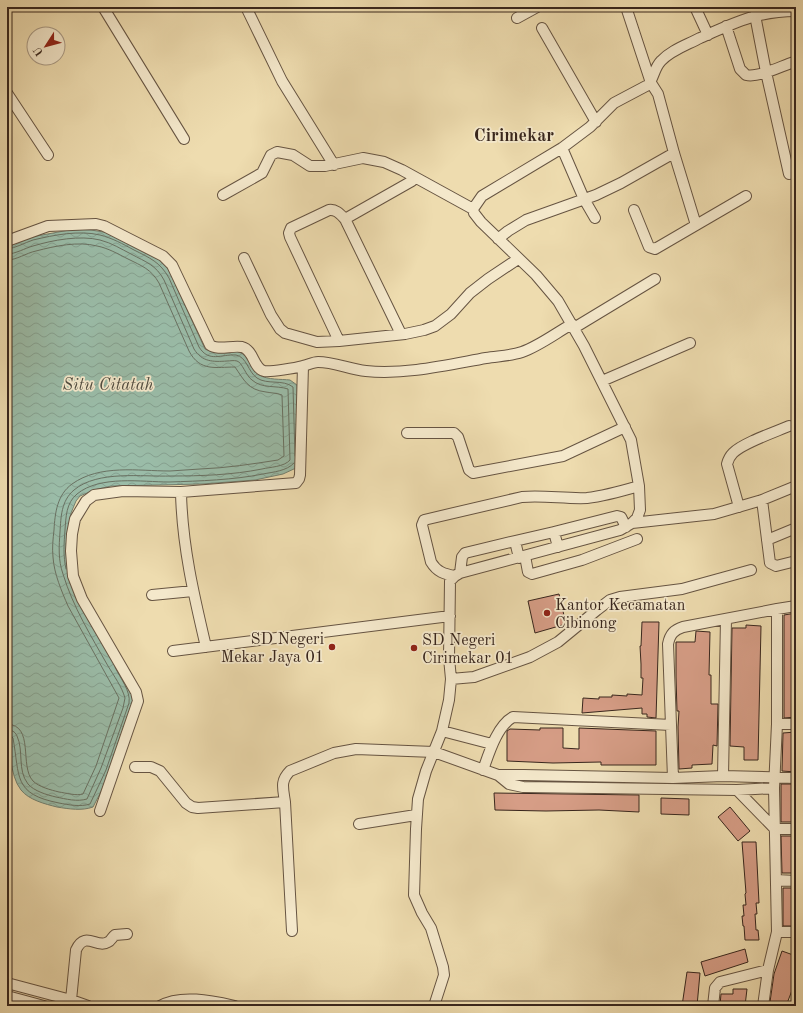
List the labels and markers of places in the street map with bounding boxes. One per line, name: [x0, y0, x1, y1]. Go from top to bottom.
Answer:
place label: Kantor Kecamatan Cibinong: [555, 598, 686, 632]
marker: Kantor Kecamatan Cibinong: [542, 608, 552, 618]
place label: SD Negeri Mekar Jaya 01: [221, 632, 324, 666]
place label: SD Negeri Cirimekar 01: [422, 633, 514, 667]
marker: SD Negeri Mekar Jaya 01: [327, 642, 337, 652]
marker: SD Negeri Cirimekar 01: [409, 643, 419, 653]

